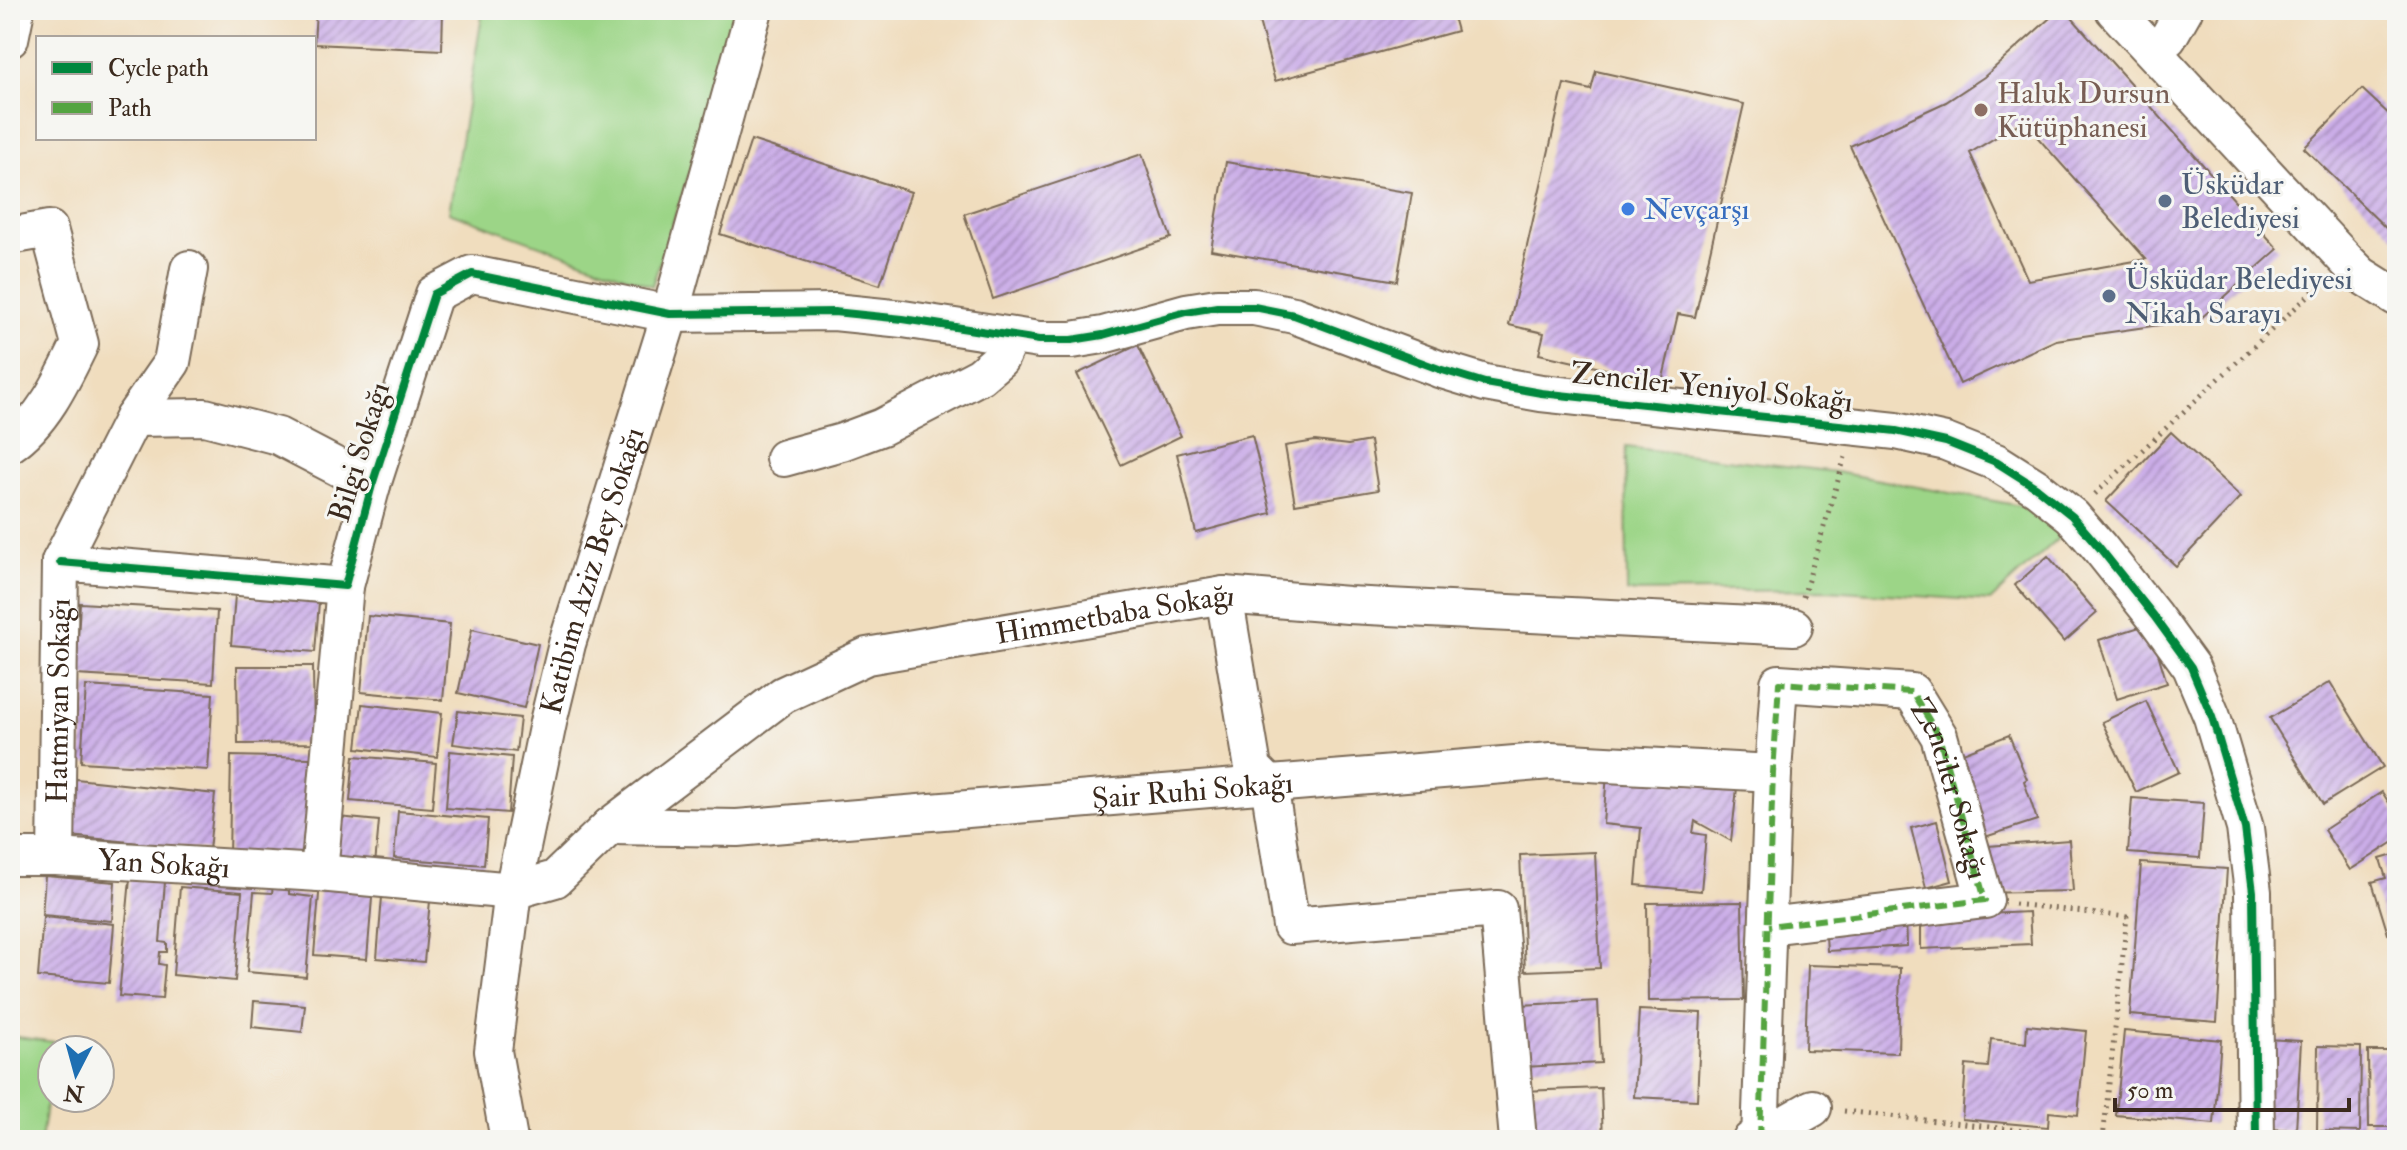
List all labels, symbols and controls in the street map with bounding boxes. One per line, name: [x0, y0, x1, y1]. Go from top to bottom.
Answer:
legend: [36, 36, 316, 140]
text: Cycle path: [108, 53, 209, 84]
place label: Haluk Dursun Kütüphanesi: [1997, 75, 2170, 146]
text: Path: [108, 93, 152, 124]
marker: Haluk Dursun Kütüphanesi: [1972, 101, 1990, 119]
place label: Üsküdar Belediyesi: [2181, 166, 2300, 237]
place label: Nevçarşı: [1644, 191, 1750, 228]
marker: Üsküdar Belediyesi: [2156, 192, 2174, 210]
marker: Nevçarşı: [1619, 200, 1637, 218]
place label: Üsküdar Belediyesi Nikah Sarayı: [2125, 261, 2353, 332]
marker: Üsküdar Belediyesi Nikah Sarayı: [2100, 287, 2118, 305]
street label: Zenciler Yeniyol Sokağı: [1569, 354, 1855, 421]
street label: Bilgi Sokağı: [321, 378, 398, 527]
street label: Katibim Aziz Bey Sokağı: [533, 423, 653, 718]
street label: Himmetbaba Sokağı: [993, 577, 1236, 653]
street label: Hatmiyan Sokağı: [39, 598, 79, 804]
street label: Zenciler Sokağı: [1902, 692, 1996, 883]
street label: Şair Ruhi Sokağı: [1091, 764, 1294, 818]
street label: Yan Sokağı: [97, 842, 231, 887]
north arrow: [36, 1034, 116, 1114]
scale bar: [2115, 1062, 2349, 1112]
text: 50 m: [2127, 1075, 2174, 1106]
text: N: [62, 1078, 86, 1108]

